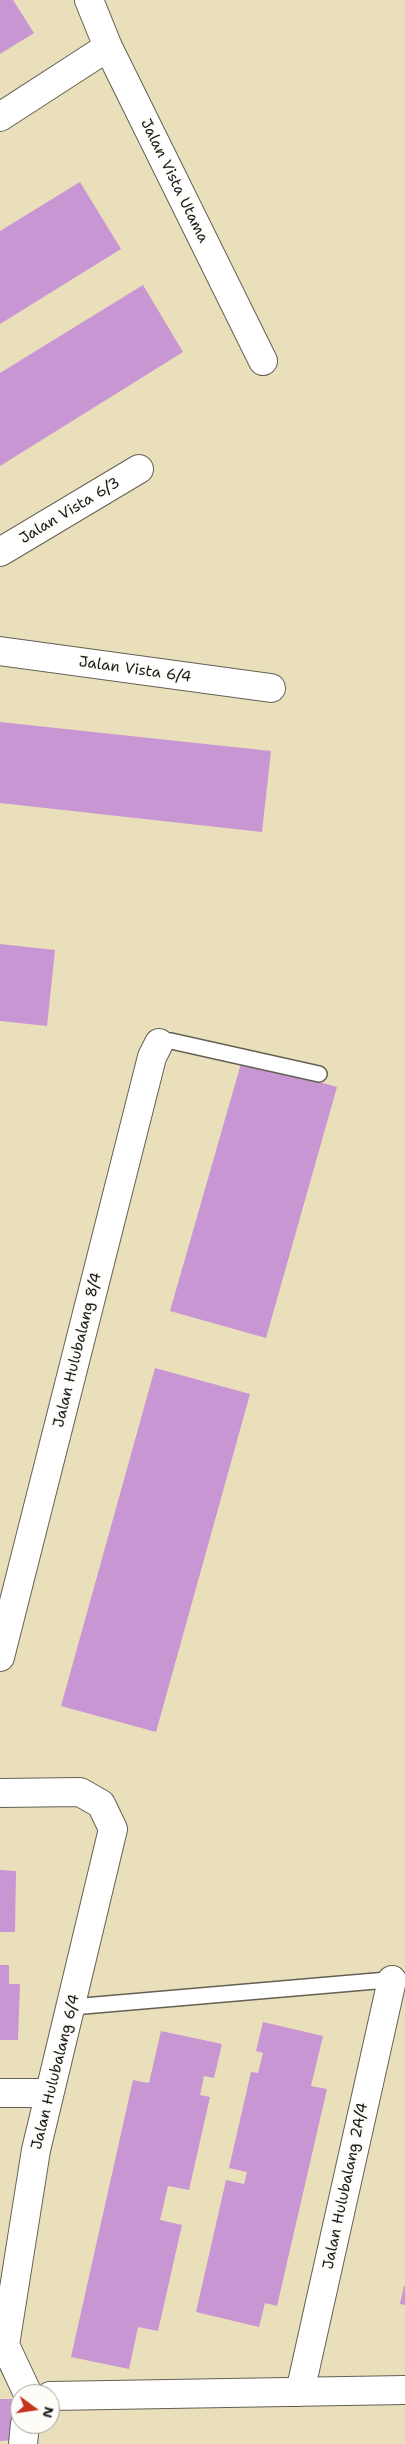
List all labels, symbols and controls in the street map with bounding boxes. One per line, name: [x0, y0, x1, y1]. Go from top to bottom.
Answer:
street label: Jalan Vista Utama: [136, 116, 212, 246]
street label: Jalan Vista 6/3: [17, 474, 123, 548]
street label: Jalan Vista 6/4: [78, 653, 192, 687]
street label: Jalan Hulubalang 8/4: [50, 1271, 106, 1429]
street label: Jalan Hulubalang 6/4: [28, 1993, 84, 2151]
street label: Jalan Hulubalang 2A/4: [320, 2101, 372, 2271]
north arrow: [10, 2384, 60, 2434]
text: N: [39, 2405, 59, 2420]

